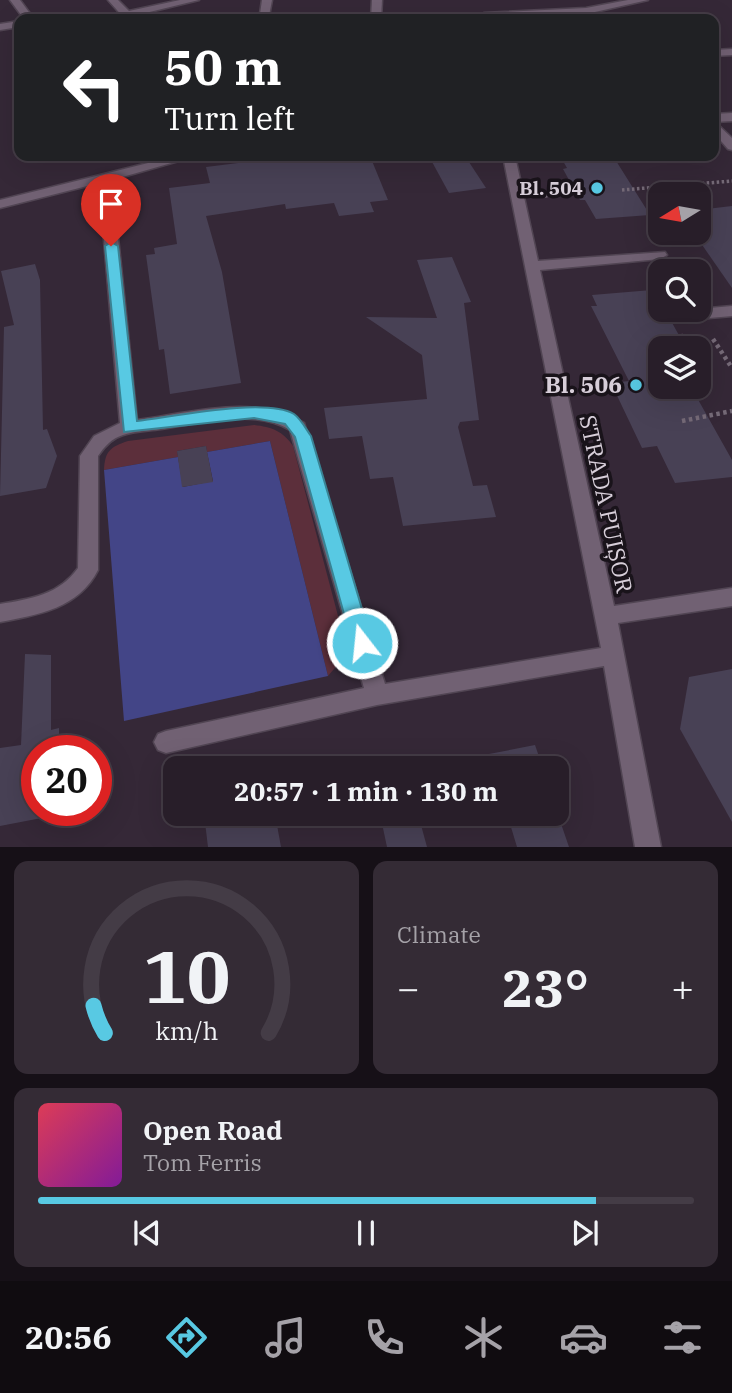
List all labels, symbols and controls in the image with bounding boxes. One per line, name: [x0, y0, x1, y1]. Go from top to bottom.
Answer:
text: 50 m: [164, 35, 282, 98]
icon: left: [49, 42, 140, 133]
text: Turn left: [164, 97, 295, 139]
pin: [81, 174, 141, 246]
place label: Bl. 504: [519, 176, 583, 200]
marker: Bl. 504: [589, 180, 605, 196]
north arrow: [648, 182, 710, 245]
map controls: [648, 182, 711, 399]
icon: arrive: [92, 185, 130, 223]
button: search: [648, 259, 711, 322]
button: layers: [648, 336, 711, 399]
place label: Bl. 506: [545, 369, 622, 399]
marker: Bl. 506: [628, 377, 644, 393]
street label: STRADA PUIȘOR: [573, 412, 641, 596]
position arrow: [325, 606, 399, 680]
speed limit sign: 20: [21, 735, 112, 826]
text: 20:57 · 1 min · 130 m: [234, 774, 498, 808]
text: Climate: [397, 919, 481, 949]
text: 10: [143, 929, 230, 1024]
text: 23°: [502, 954, 589, 1021]
text: −: [397, 963, 420, 1012]
text: +: [671, 963, 694, 1012]
text: km/h: [155, 1014, 218, 1047]
text: Open Road: [143, 1113, 282, 1147]
text: Tom Ferris: [143, 1147, 262, 1177]
icon: previous: [128, 1214, 166, 1252]
icon: pause: [347, 1214, 385, 1252]
icon: next: [566, 1214, 604, 1252]
icon: directions: [162, 1313, 211, 1362]
icon: music: [261, 1313, 310, 1362]
icon: phone: [360, 1313, 409, 1362]
icon: climate: [459, 1313, 508, 1362]
icon: car: [559, 1313, 608, 1362]
icon: filters: [658, 1313, 707, 1362]
text: 20:56: [25, 1316, 112, 1358]

